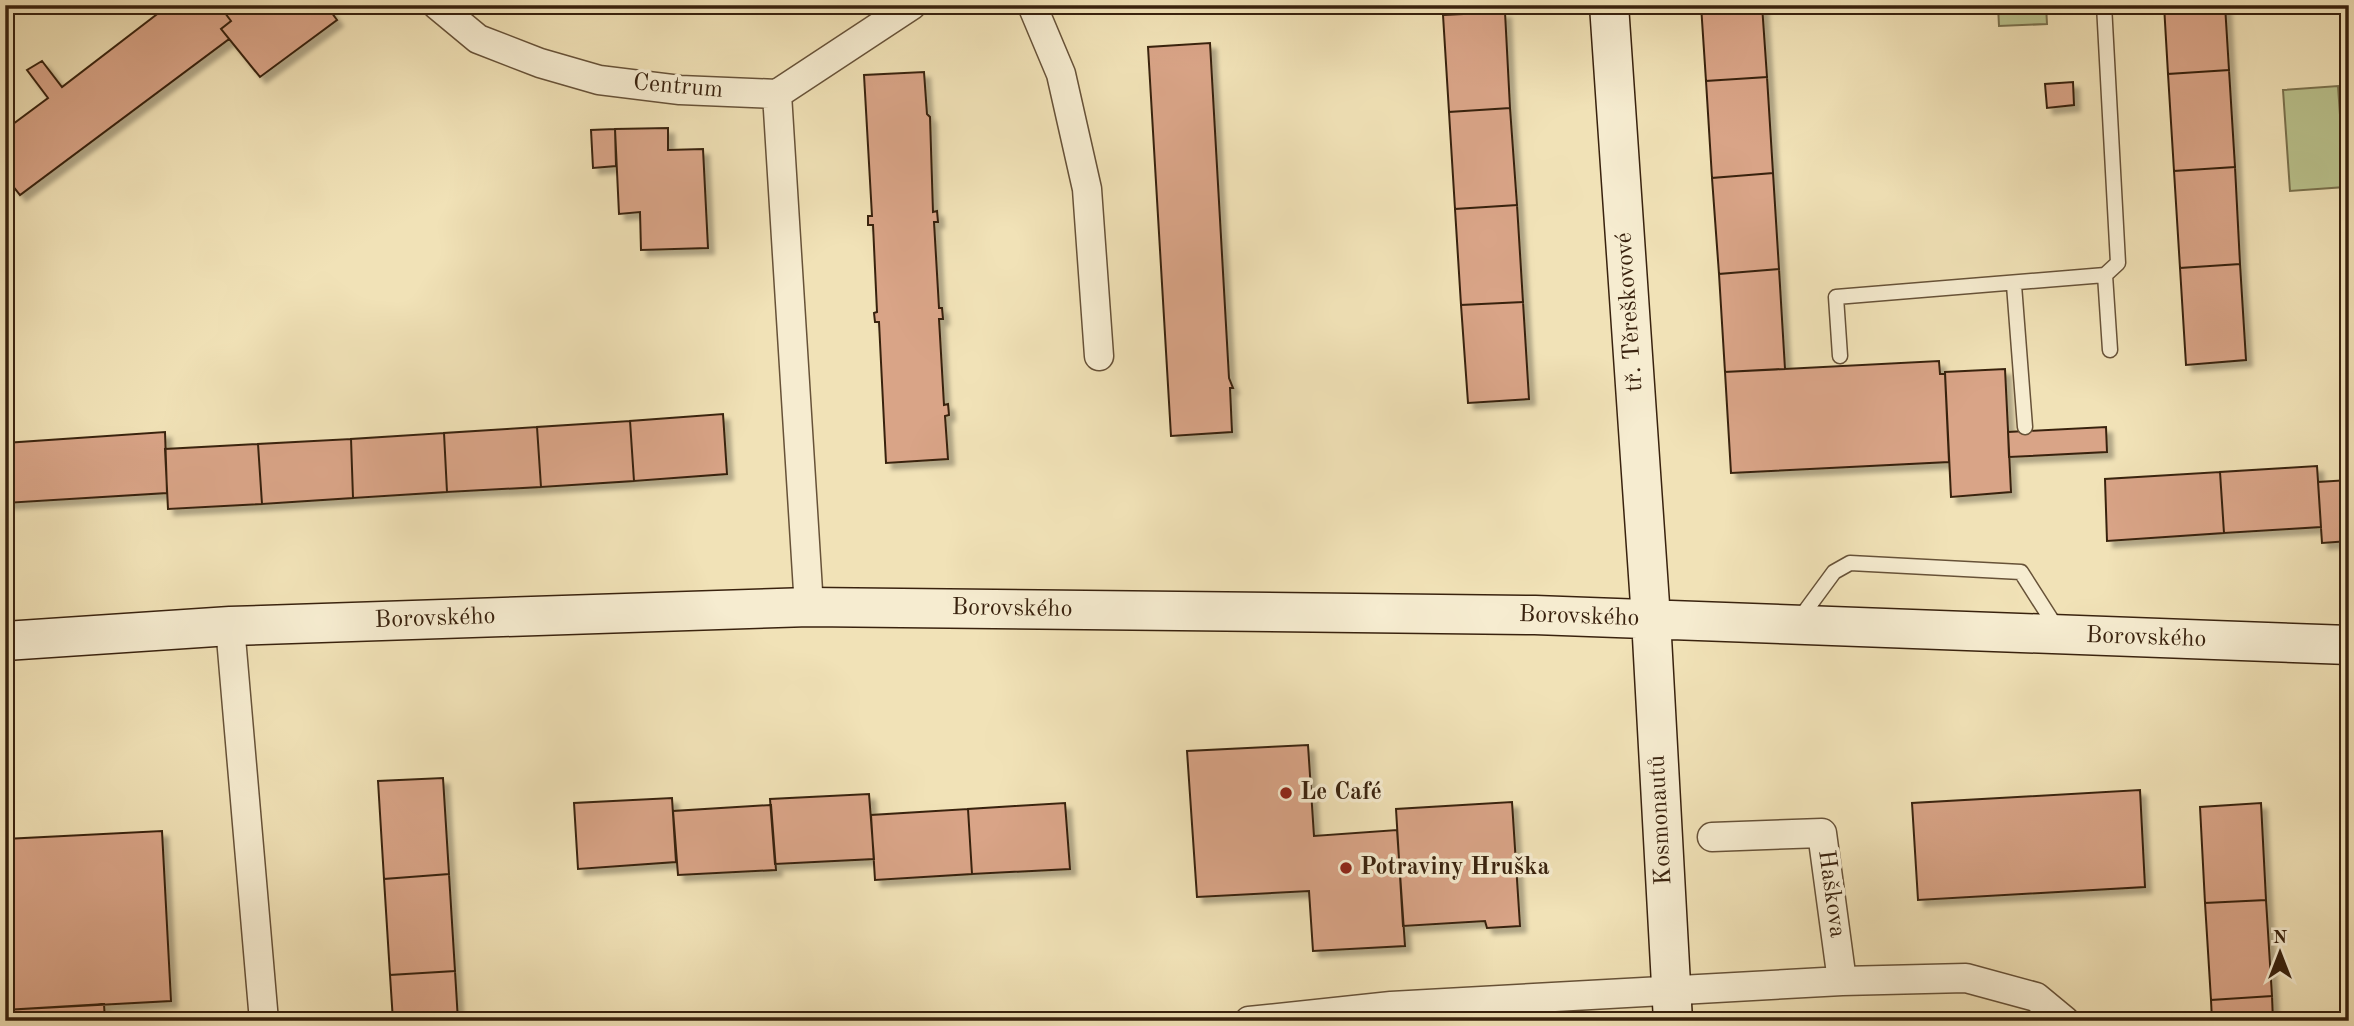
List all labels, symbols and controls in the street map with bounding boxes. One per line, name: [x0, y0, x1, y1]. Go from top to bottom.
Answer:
street label: Centrum: [632, 71, 724, 103]
street label: tř. Těreškovové: [1612, 232, 1648, 392]
street label: Borovského: [951, 596, 1073, 622]
street label: Borovského: [1518, 603, 1640, 631]
street label: Borovského: [374, 605, 496, 633]
street label: Borovského: [2085, 624, 2207, 652]
street label: Kosmonautů: [1646, 754, 1676, 886]
place label: Le Café: [1300, 781, 1382, 805]
marker: Le Café: [1278, 785, 1294, 801]
street label: Haškova: [1813, 849, 1849, 940]
place label: Potraviny Hruška: [1360, 856, 1550, 880]
marker: Potraviny Hruška: [1338, 860, 1354, 876]
north arrow: [2246, 918, 2316, 988]
text: N: [2273, 929, 2288, 948]

